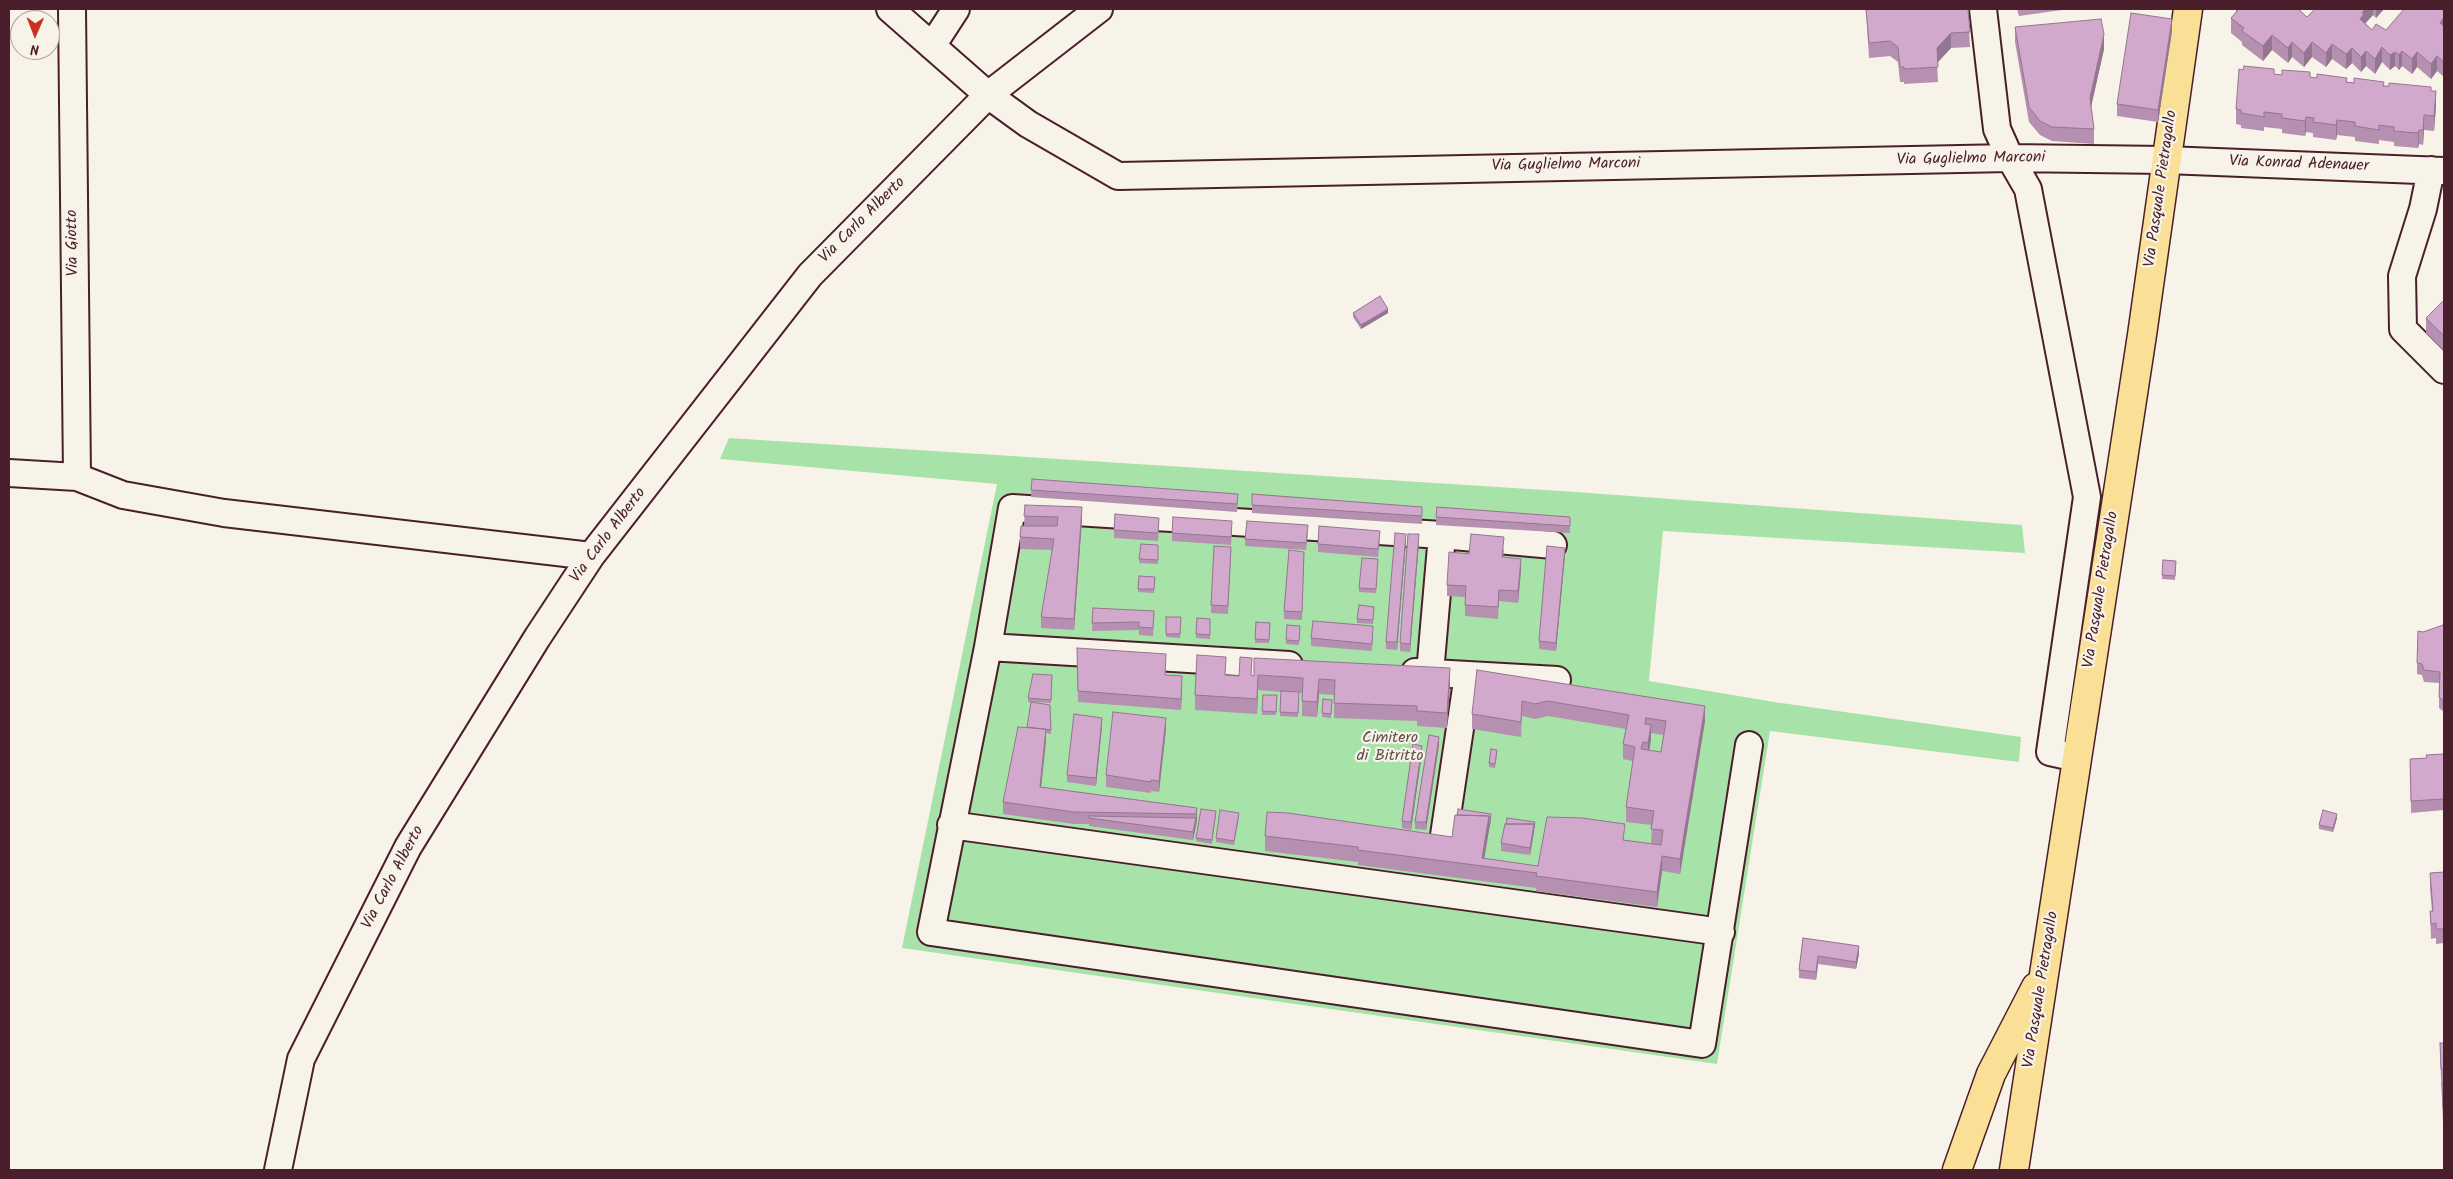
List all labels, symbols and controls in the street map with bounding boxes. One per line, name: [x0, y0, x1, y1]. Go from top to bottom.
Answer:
north arrow: [10, 10, 60, 60]
text: N: [30, 38, 39, 60]
street label: Via Pasquale Pietragallo: [2141, 109, 2183, 269]
street label: Via Guglielmo Marconi: [1896, 149, 2046, 171]
street label: Via Konrad Adenauer: [2229, 153, 2369, 177]
street label: Via Guglielmo Marconi: [1491, 155, 1641, 177]
street label: Via Carlo Alberto: [816, 174, 910, 268]
street label: Via Giotto: [64, 209, 84, 277]
street label: Via Carlo Alberto: [567, 485, 651, 587]
street label: Via Pasquale Pietragallo: [2080, 510, 2124, 670]
park label: Cimitero di Bitritto: [1356, 729, 1424, 767]
street label: Via Carlo Alberto: [359, 823, 429, 933]
street label: Via Pasquale Pietragallo: [2020, 910, 2064, 1070]

